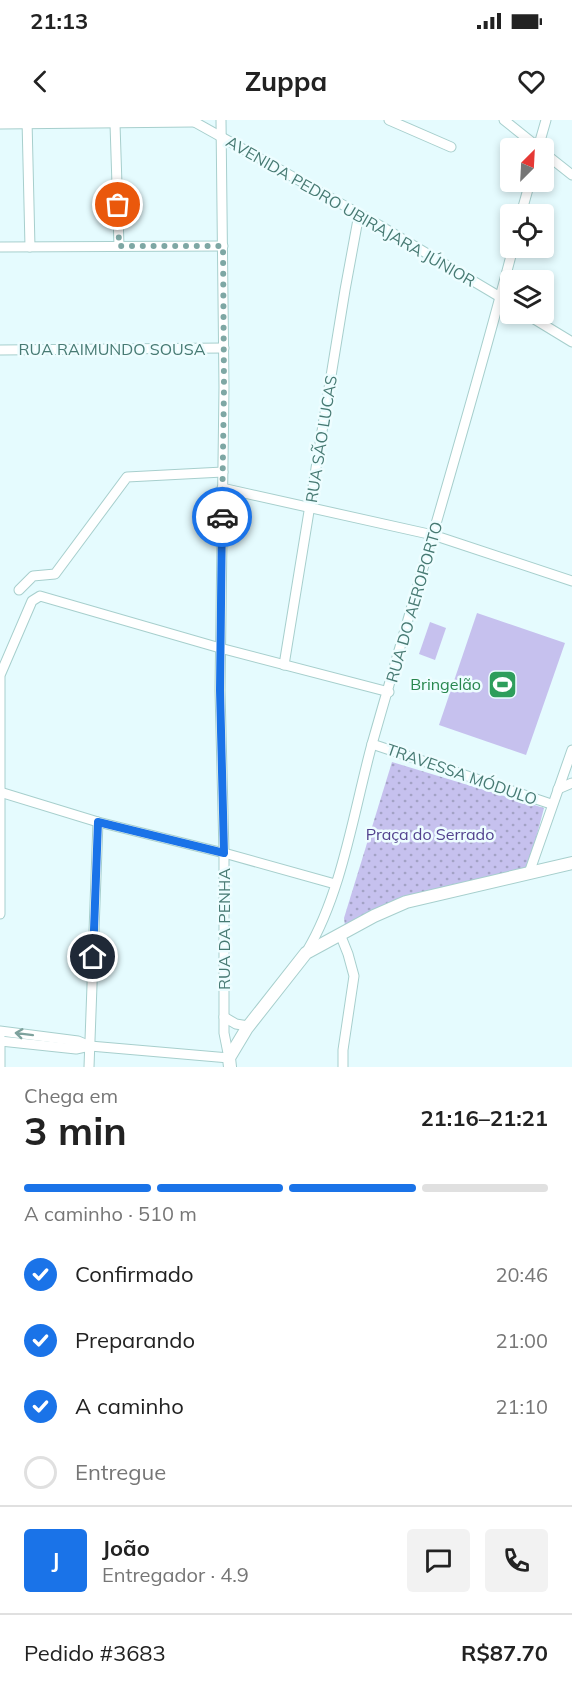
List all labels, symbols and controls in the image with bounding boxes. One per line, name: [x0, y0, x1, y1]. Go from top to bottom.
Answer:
text: 21:13: [30, 7, 88, 35]
text: Zuppa: [245, 64, 327, 98]
icon: back: [24, 65, 57, 98]
icon: heart: [515, 65, 548, 98]
street label: AVENIDA PEDRO UBIRAJARA JÚNIOR: [223, 131, 479, 291]
north arrow: [500, 138, 554, 192]
map controls: [500, 138, 554, 324]
pin: [92, 179, 143, 230]
icon: bag: [101, 188, 134, 221]
button: locate: [500, 204, 554, 258]
button: layers: [500, 270, 554, 324]
street label: RUA RAIMUNDO SOUSA: [19, 339, 206, 359]
street label: RUA SÃO LUCAS: [301, 374, 341, 504]
courier: [192, 487, 252, 547]
icon: car: [206, 501, 239, 534]
street label: RUA DO AEROPORTO: [381, 519, 447, 685]
sports icon: Bringelão: [486, 668, 518, 700]
place label: Bringelão: [410, 674, 481, 694]
street label: TRAVESSA MÓDULO: [384, 739, 540, 809]
park label: Praça do Serrado: [366, 824, 494, 844]
street label: RUA DA PENHA: [214, 868, 234, 990]
pin: [67, 931, 118, 982]
icon: home: [76, 940, 109, 973]
one-way arrow: [15, 1029, 35, 1040]
text: Chega em: [24, 1083, 118, 1108]
text: 21:16–21:21: [420, 1104, 548, 1132]
text: 3 min: [24, 1106, 127, 1155]
text: A caminho · 510 m: [24, 1201, 197, 1226]
icon: check: [24, 1258, 57, 1291]
text: Confirmado: [75, 1260, 194, 1288]
text: 20:46: [495, 1262, 548, 1287]
icon: check: [24, 1324, 57, 1357]
text: Preparando: [75, 1326, 195, 1354]
text: 21:00: [495, 1328, 548, 1353]
icon: check: [24, 1390, 57, 1423]
text: A caminho: [75, 1392, 184, 1420]
text: 21:10: [495, 1394, 548, 1419]
text: Entregue: [75, 1458, 166, 1486]
button: chat: [407, 1529, 470, 1592]
button: phone: [485, 1529, 548, 1592]
text: João: [102, 1534, 150, 1562]
text: J: [52, 1546, 59, 1574]
text: Entregador · 4.9: [102, 1562, 249, 1587]
text: Pedido #3683: [24, 1639, 166, 1667]
text: R$87.70: [461, 1639, 548, 1667]

